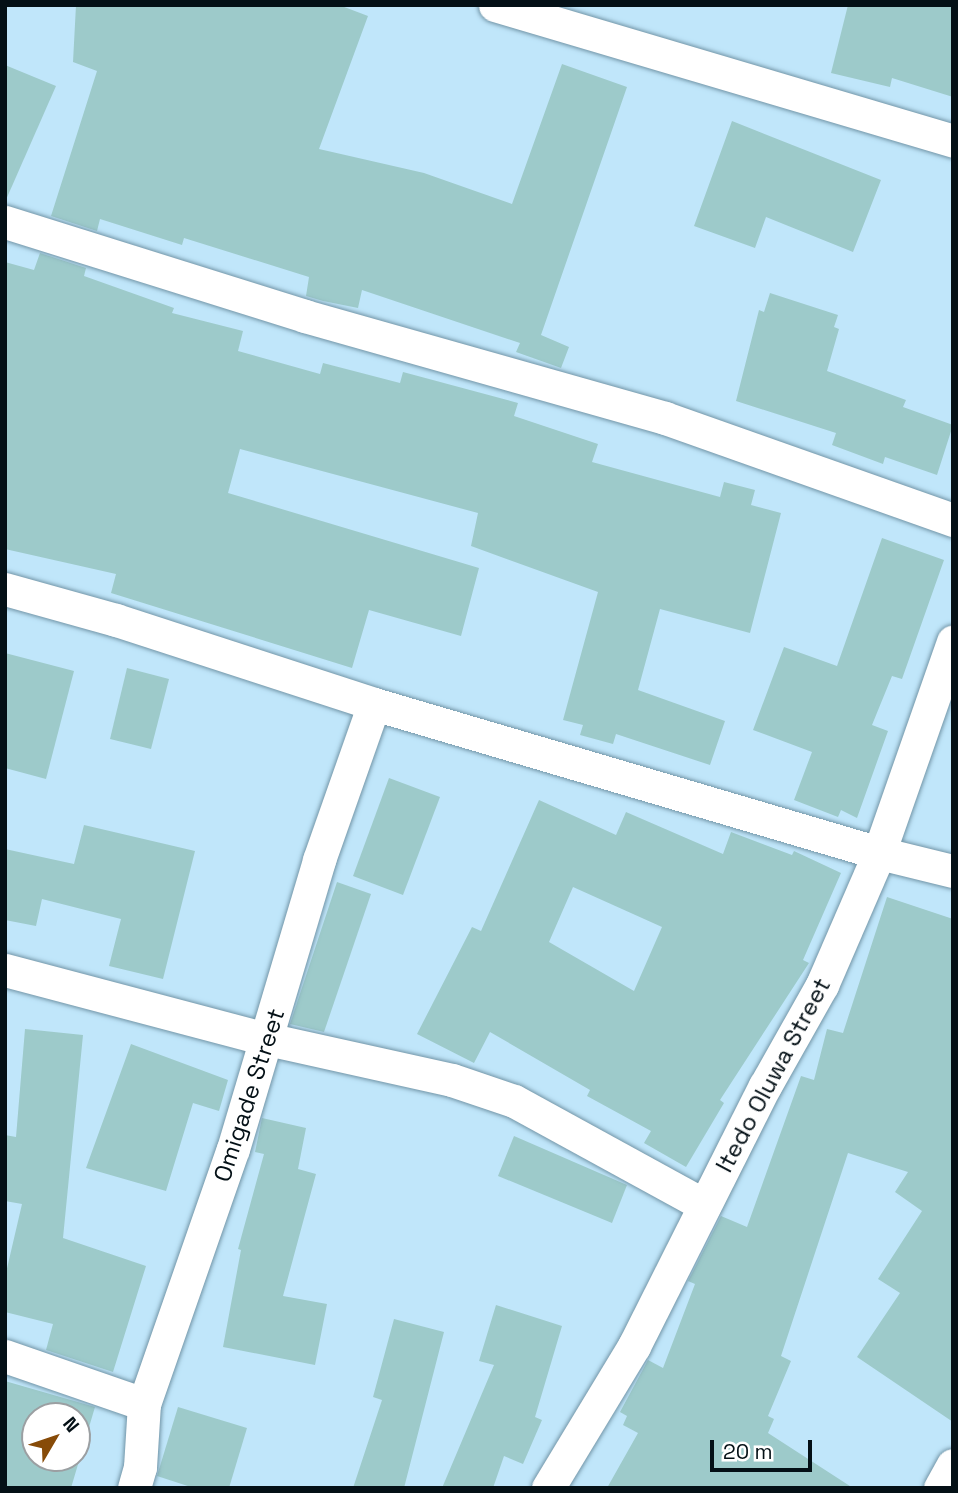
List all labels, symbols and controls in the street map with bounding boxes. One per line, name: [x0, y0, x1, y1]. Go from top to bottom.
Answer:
street label: Itedo Oluwa Street: [710, 973, 836, 1177]
street label: Omigade Street: [207, 1005, 291, 1185]
north arrow: [21, 1402, 91, 1472]
text: N: [57, 1412, 85, 1438]
scale bar: [713, 1426, 814, 1470]
text: 20 m: [723, 1438, 773, 1465]

